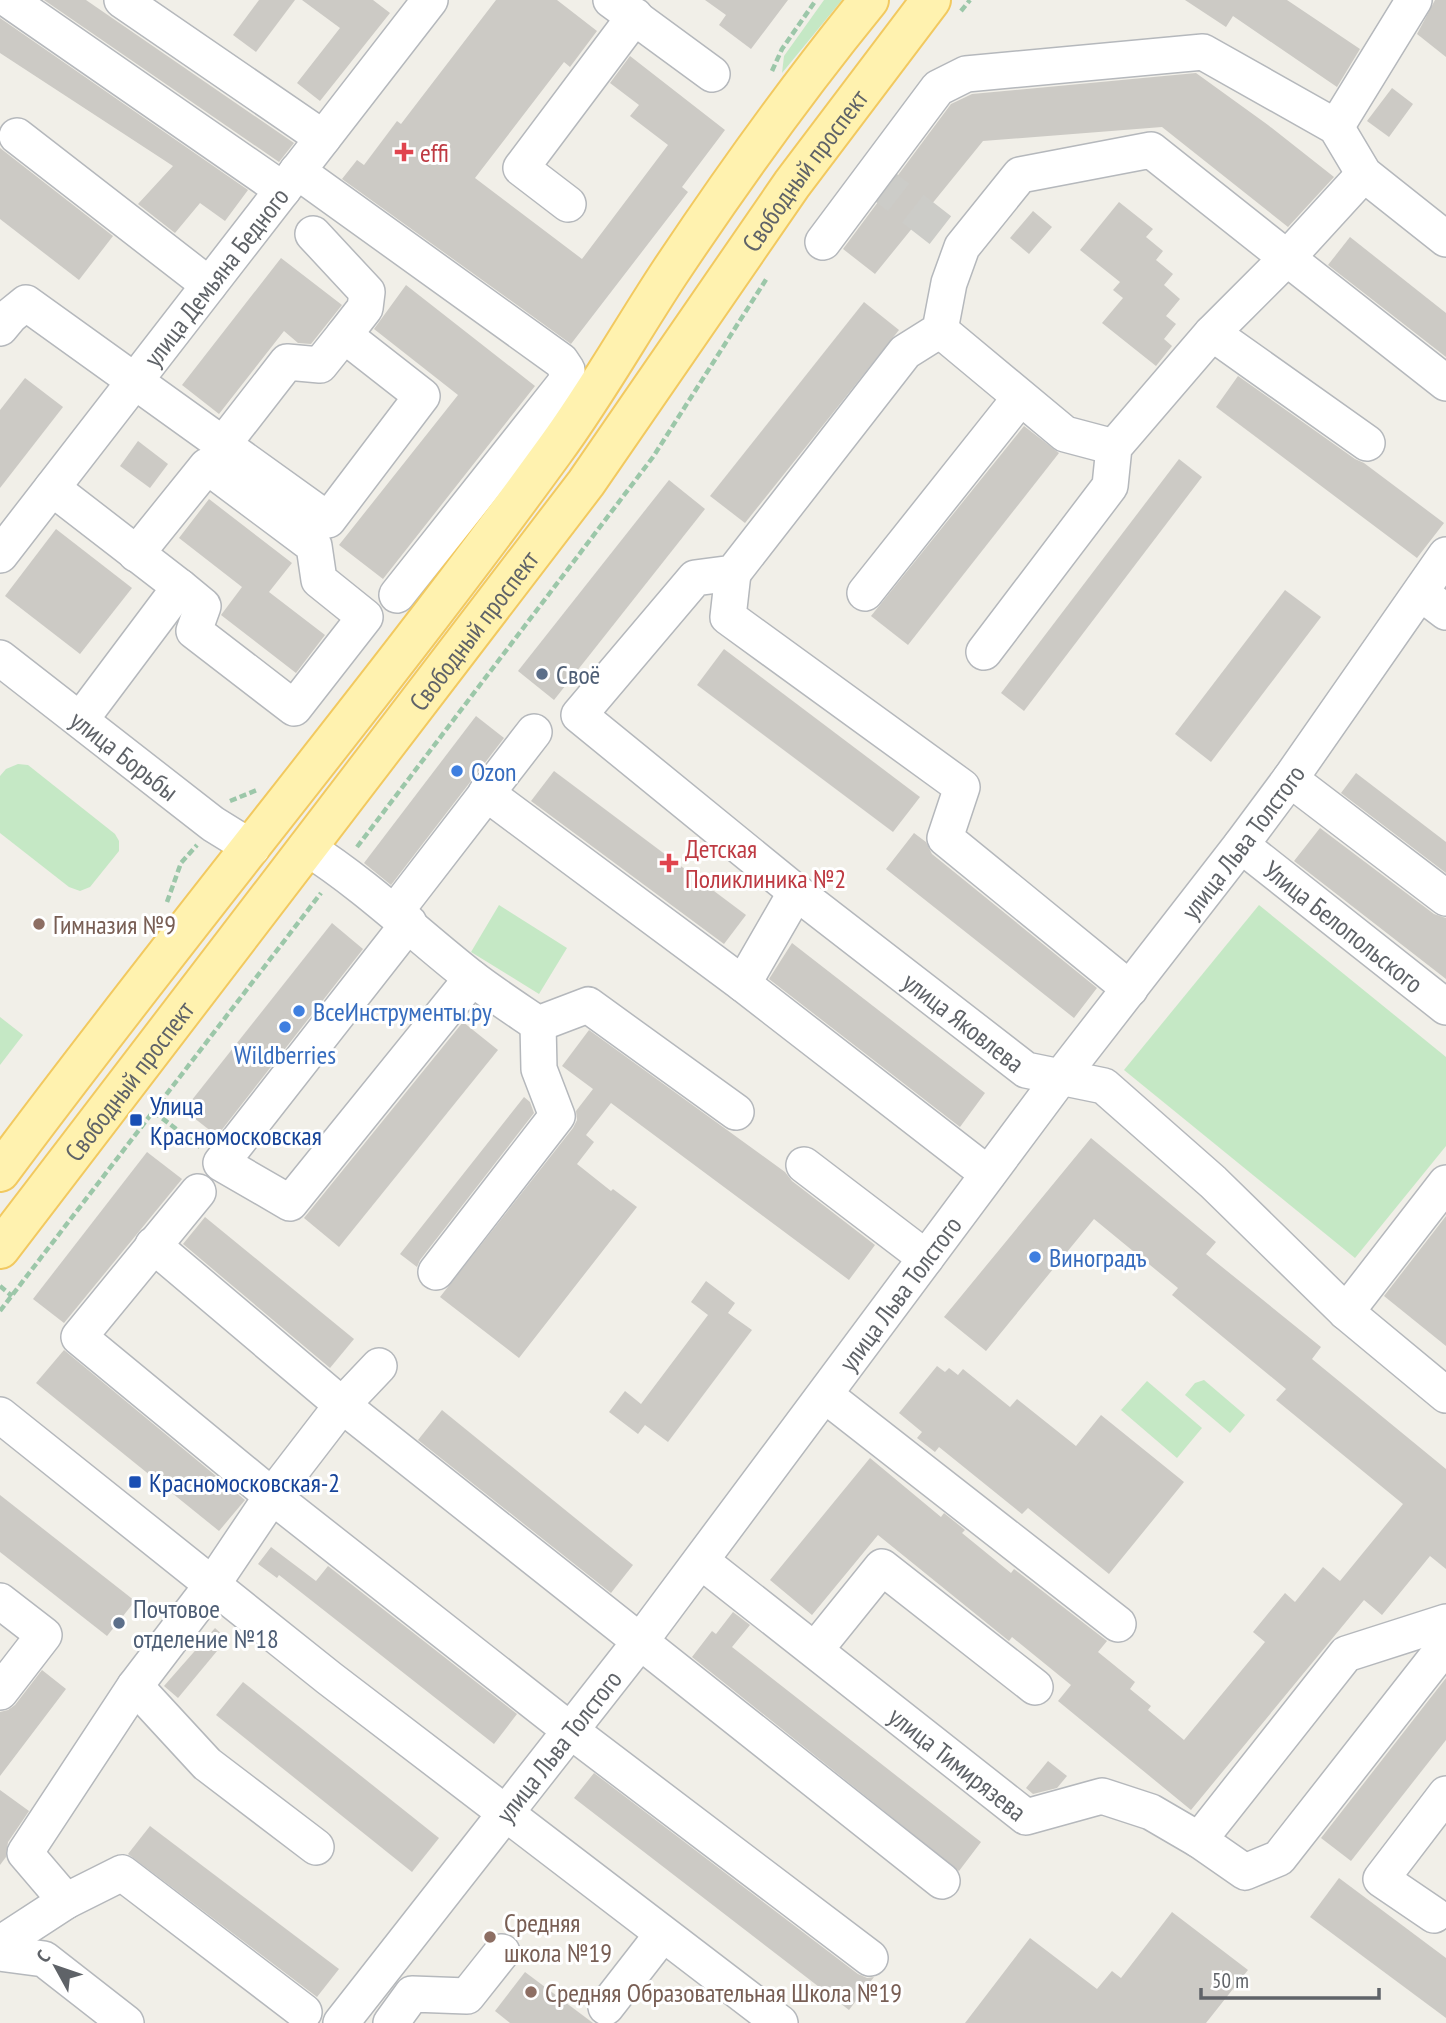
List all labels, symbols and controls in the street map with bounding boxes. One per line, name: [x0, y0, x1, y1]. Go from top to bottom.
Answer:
street label: Свободный проспект: [734, 82, 875, 258]
place label: effi: [420, 136, 449, 169]
marker: effi: [394, 142, 414, 162]
street label: улица Демьяна Бедного: [136, 180, 295, 373]
street label: Свободный проспект: [402, 543, 545, 717]
place label: Своё: [556, 658, 600, 691]
marker: Своё: [534, 666, 550, 682]
street label: улица Борьбы: [64, 703, 185, 807]
place label: Ozon: [471, 755, 517, 788]
street label: улица Льва Толстого: [1173, 758, 1311, 926]
marker: Ozon: [449, 763, 465, 779]
place label: Детская Поликлиника №2: [685, 832, 846, 895]
marker: Детская Поликлиника №2: [659, 853, 679, 873]
street label: Улица Белопольского: [1257, 853, 1430, 999]
place label: Гимназия №9: [53, 908, 176, 941]
marker: Гимназия №9: [31, 916, 47, 932]
street label: улица Яковлева: [896, 965, 1031, 1079]
street label: Свободный проспект: [57, 993, 201, 1167]
place label: ВсеИнструменты.ру: [313, 995, 492, 1028]
marker: ВсеИнструменты.ру: [291, 1003, 307, 1019]
marker: Wildberries: [277, 1019, 293, 1035]
place label: Wildberries: [234, 1038, 336, 1071]
place label: Улица Красномосковская: [150, 1089, 322, 1152]
marker: Улица Красномосковская: [128, 1112, 144, 1128]
street label: улица Льва Толстого: [831, 1209, 968, 1377]
place label: Виноградъ: [1049, 1241, 1147, 1274]
marker: Виноградъ: [1027, 1249, 1043, 1265]
place label: Красномосковская-2: [149, 1466, 340, 1499]
marker: Красномосковская-2: [127, 1474, 143, 1490]
place label: Почтовое отделение №18: [133, 1592, 279, 1655]
marker: Почтовое отделение №18: [111, 1615, 127, 1631]
street label: улица Льва Толстого: [488, 1663, 628, 1829]
street label: улица Тимирязева: [882, 1699, 1033, 1828]
place label: Средняя школа №19: [504, 1906, 612, 1969]
marker: Средняя школа №19: [482, 1929, 498, 1945]
north arrow: [21, 1932, 91, 2002]
text: С: [31, 1945, 55, 1967]
scale bar: [1201, 1956, 1380, 2000]
text: 50 m: [1212, 1967, 1249, 1994]
place label: Средняя Образовательная Школа №19: [545, 1976, 902, 2009]
marker: Средняя Образовательная Школа №19: [523, 1984, 539, 2000]

